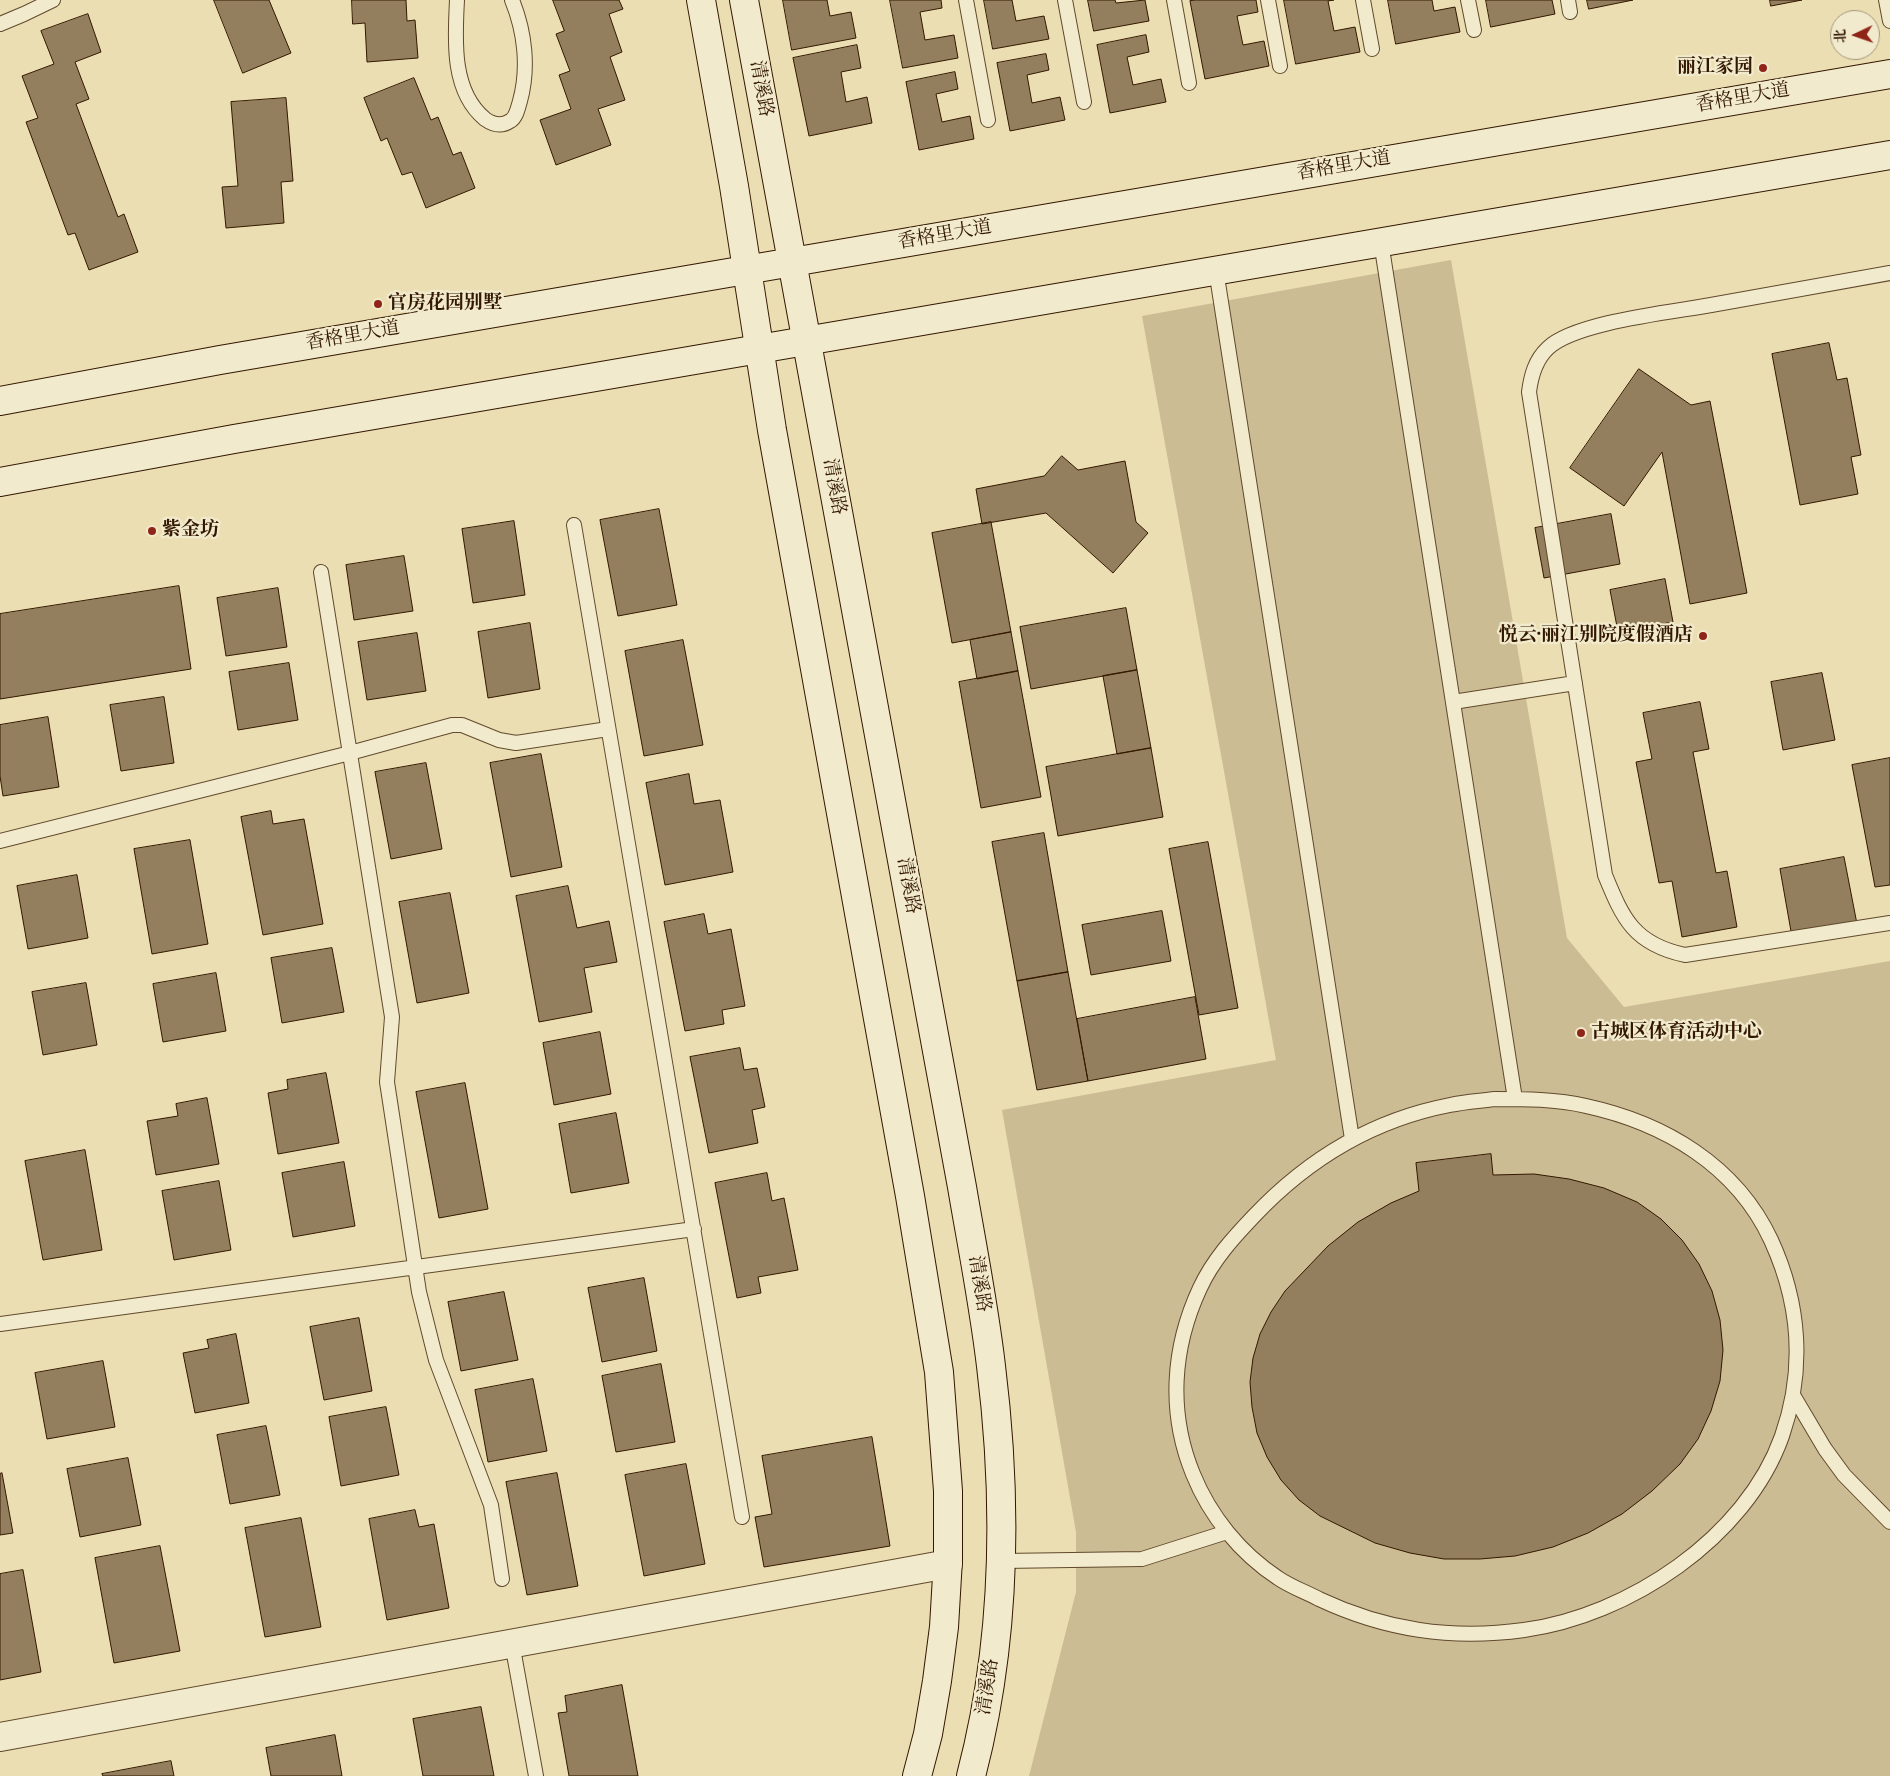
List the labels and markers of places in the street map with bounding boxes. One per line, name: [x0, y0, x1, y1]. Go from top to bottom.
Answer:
place label: 丽江家园: [1677, 57, 1753, 79]
marker: 丽江家园: [1757, 62, 1769, 74]
place label: 官房花园别墅: [388, 293, 502, 315]
marker: 官房花园别墅: [372, 298, 384, 310]
place label: 紫金坊: [162, 520, 219, 542]
marker: 紫金坊: [146, 525, 158, 537]
place label: 悦云·丽江别院度假酒店: [1499, 625, 1693, 647]
marker: 悦云·丽江别院度假酒店: [1697, 630, 1709, 642]
place label: 古城区体育活动中心: [1591, 1022, 1762, 1044]
marker: 古城区体育活动中心: [1575, 1027, 1587, 1039]

